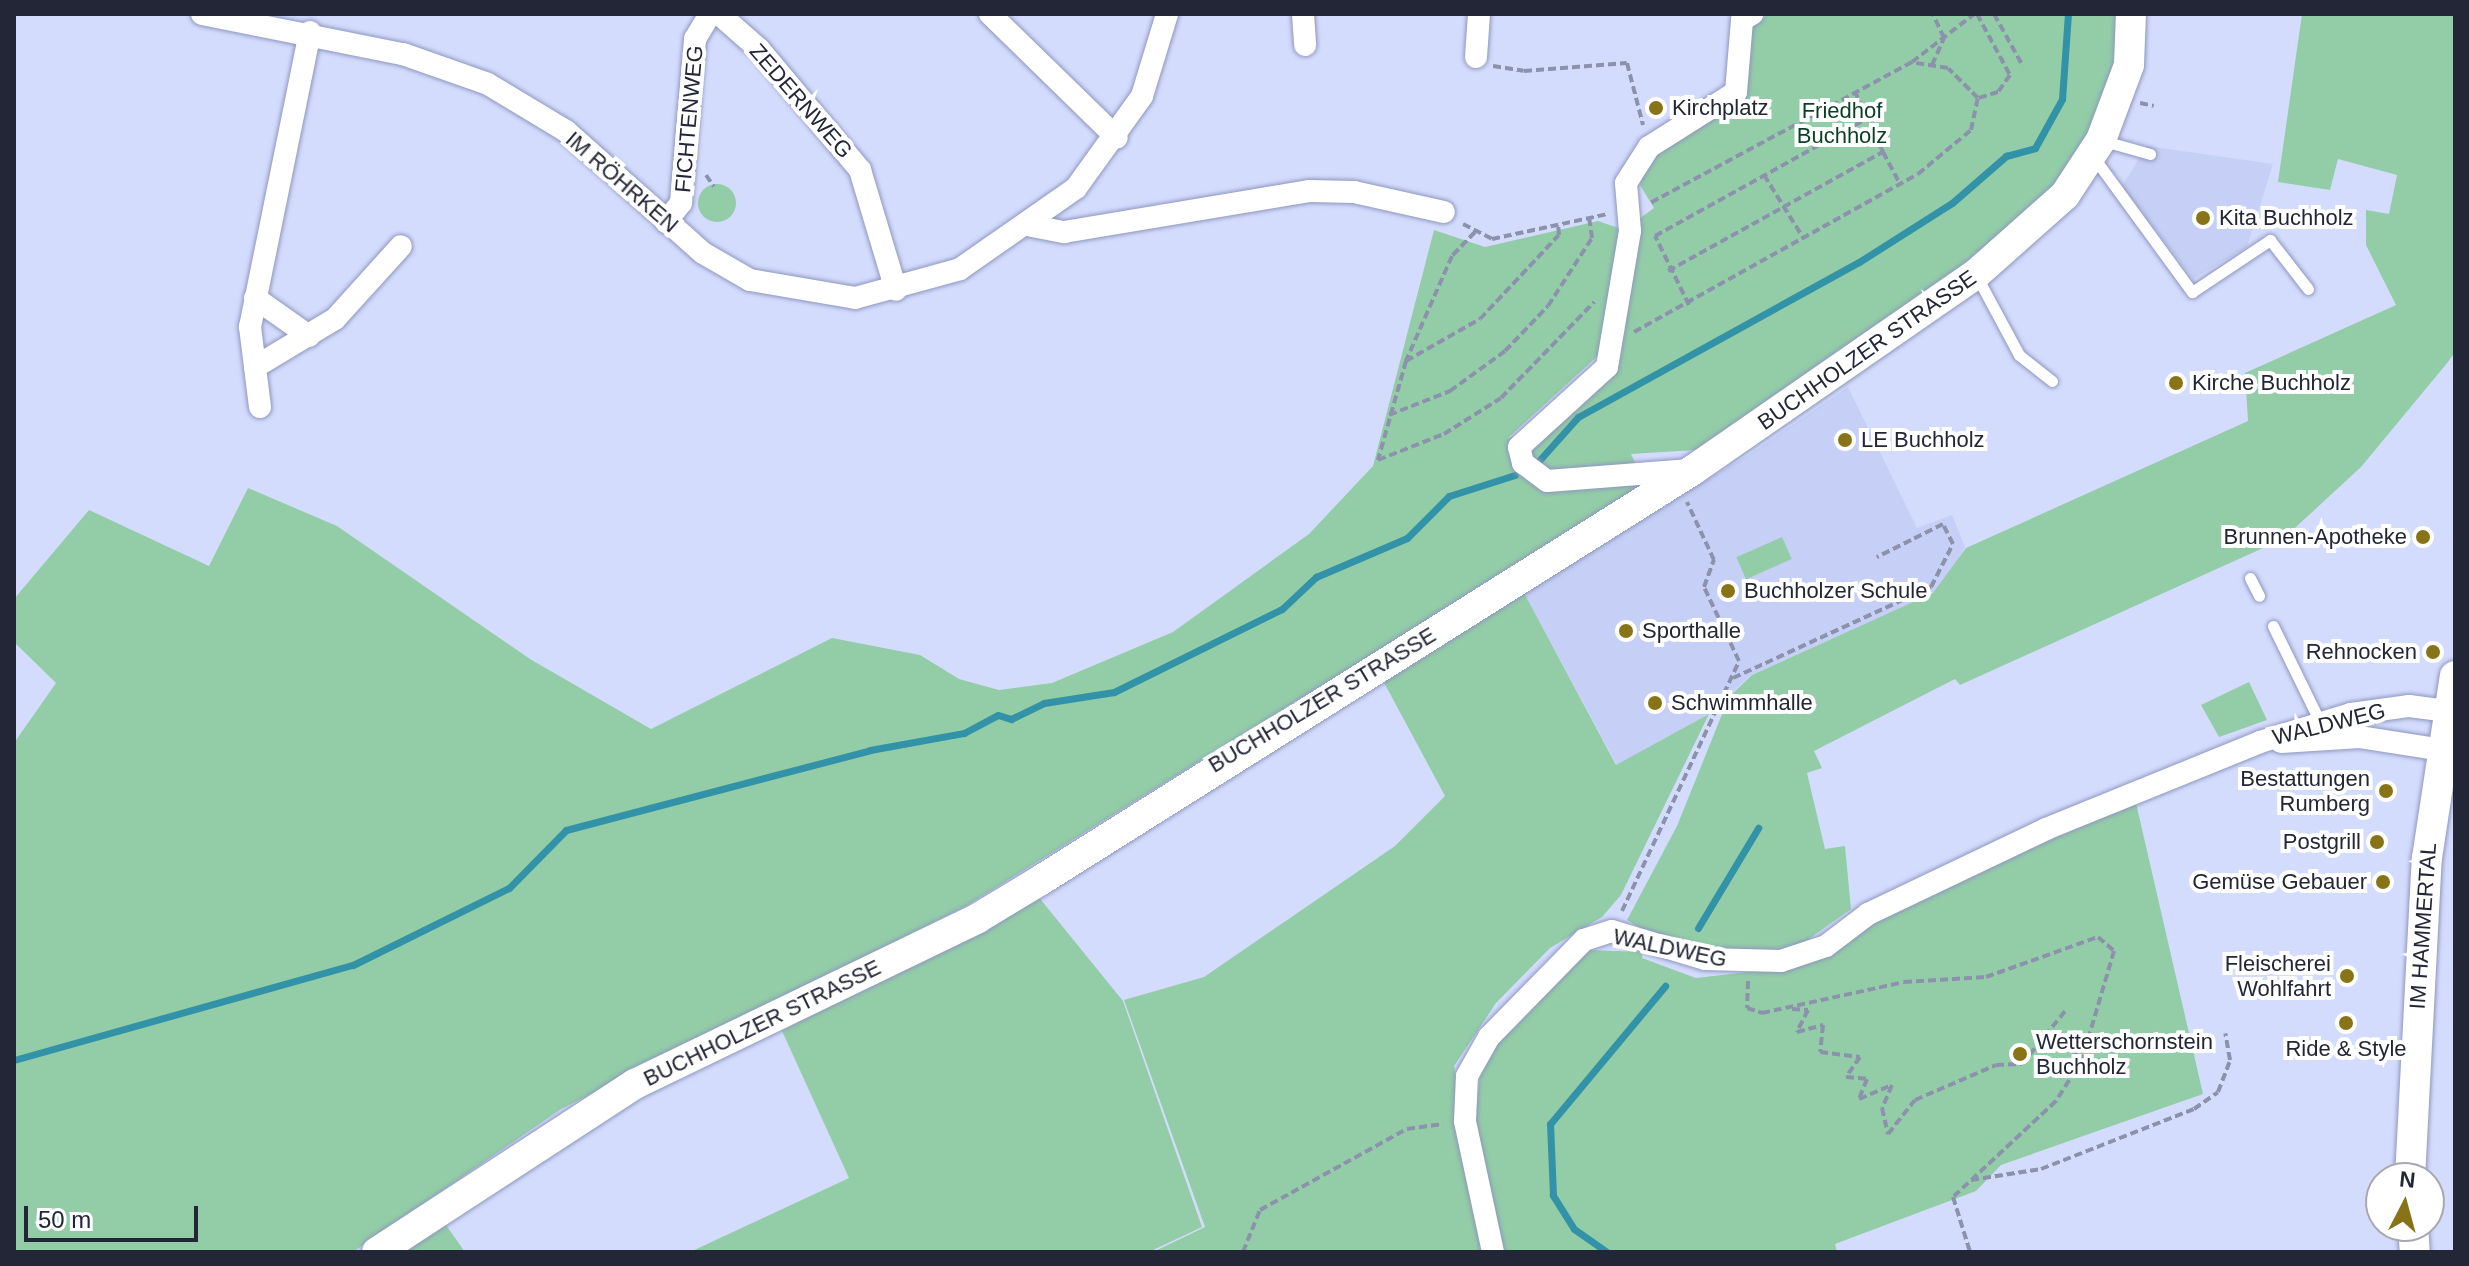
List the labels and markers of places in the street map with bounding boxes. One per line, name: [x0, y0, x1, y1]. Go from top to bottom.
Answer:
place label: Kirchplatz: [1672, 95, 1769, 121]
marker: Kirchplatz: [1647, 99, 1665, 117]
place label: Kita Buchholz: [2219, 205, 2354, 231]
marker: Kita Buchholz: [2194, 209, 2212, 227]
place label: Kirche Buchholz: [2192, 370, 2351, 396]
marker: Kirche Buchholz: [2167, 374, 2185, 392]
place label: LE Buchholz: [1861, 427, 1985, 453]
marker: LE Buchholz: [1836, 431, 1854, 449]
place label: Brunnen-Apotheke: [2224, 524, 2407, 550]
marker: Brunnen-Apotheke: [2414, 528, 2432, 546]
place label: Buchholzer Schule: [1744, 578, 1927, 604]
marker: Buchholzer Schule: [1719, 582, 1737, 600]
place label: Sporthalle: [1642, 618, 1741, 644]
marker: Sporthalle: [1617, 622, 1635, 640]
place label: Rehnocken: [2306, 639, 2417, 665]
marker: Rehnocken: [2424, 643, 2442, 661]
place label: Schwimmhalle: [1671, 690, 1813, 716]
marker: Schwimmhalle: [1646, 694, 1664, 712]
place label: Bestattungen Rumberg: [2240, 765, 2370, 816]
marker: Bestattungen Rumberg: [2377, 782, 2395, 800]
place label: Postgrill: [2283, 829, 2361, 855]
marker: Postgrill: [2368, 833, 2386, 851]
place label: Gemüse Gebauer: [2192, 869, 2367, 895]
marker: Gemüse Gebauer: [2374, 873, 2392, 891]
place label: Fleischerei Wohlfahrt: [2225, 950, 2331, 1002]
marker: Fleischerei Wohlfahrt: [2338, 967, 2356, 985]
marker: Ride & Style: [2337, 1014, 2355, 1032]
place label: Wetterschornstein Buchholz: [2036, 1028, 2213, 1080]
place label: Ride & Style: [2285, 1036, 2407, 1062]
marker: Wetterschornstein Buchholz: [2011, 1045, 2029, 1063]

